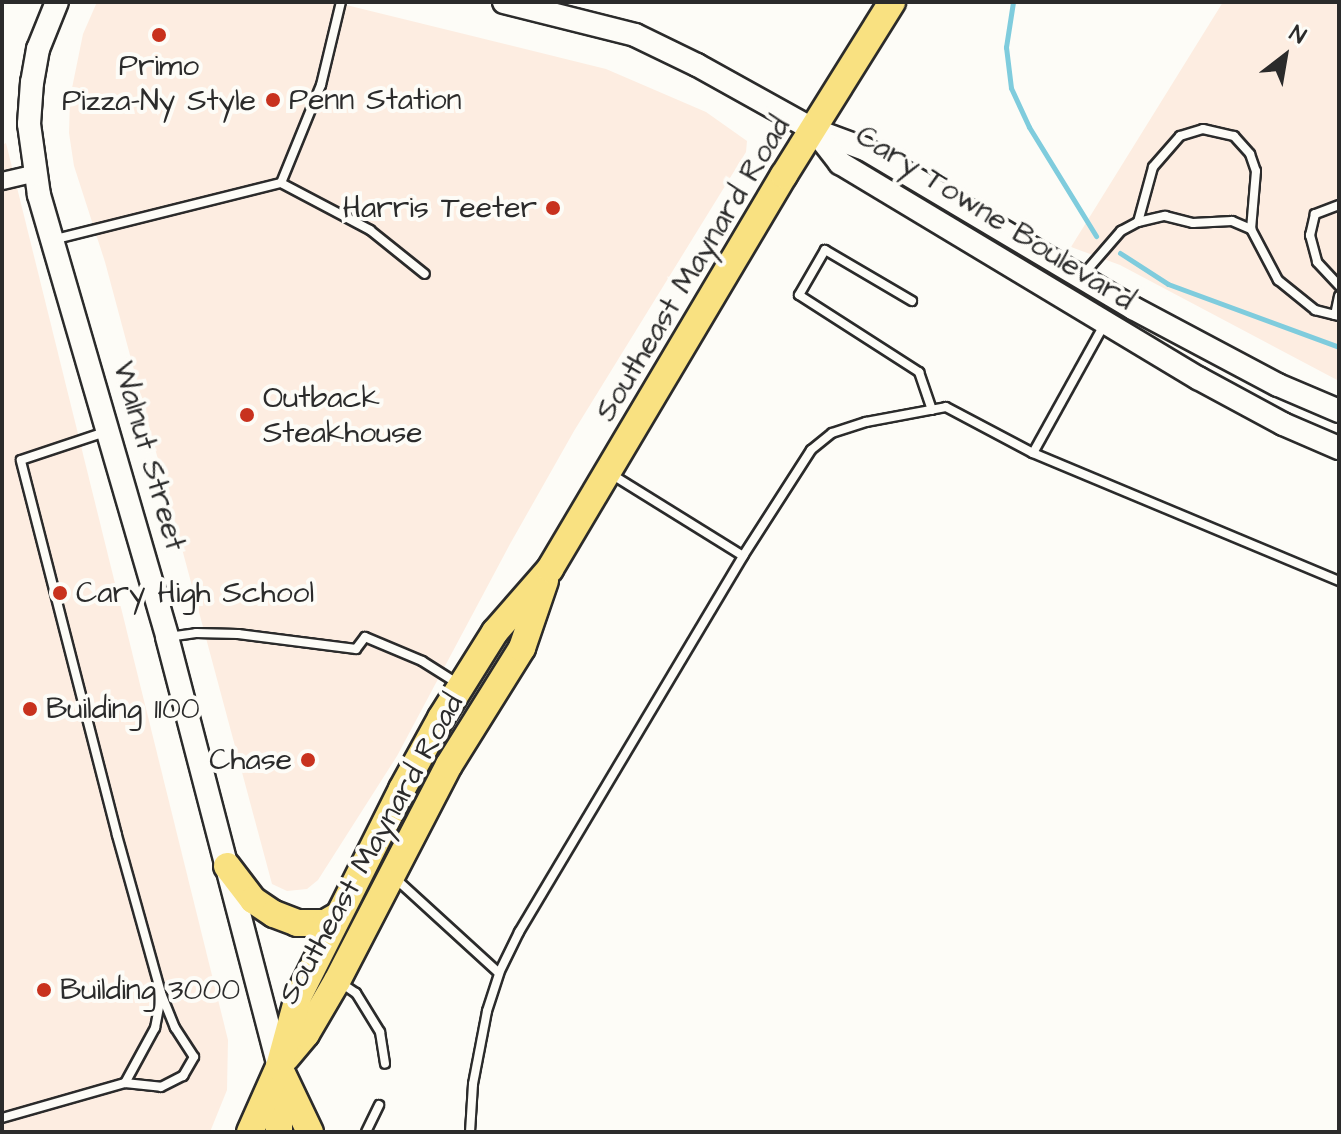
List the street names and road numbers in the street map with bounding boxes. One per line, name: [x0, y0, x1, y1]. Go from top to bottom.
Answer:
street label: Southeast Maynard Road: [588, 110, 798, 428]
street label: Cary Towne Boulevard: [849, 117, 1141, 319]
street label: Walnut Street: [105, 357, 193, 555]
street label: Southeast Maynard Road: [271, 688, 471, 1010]

